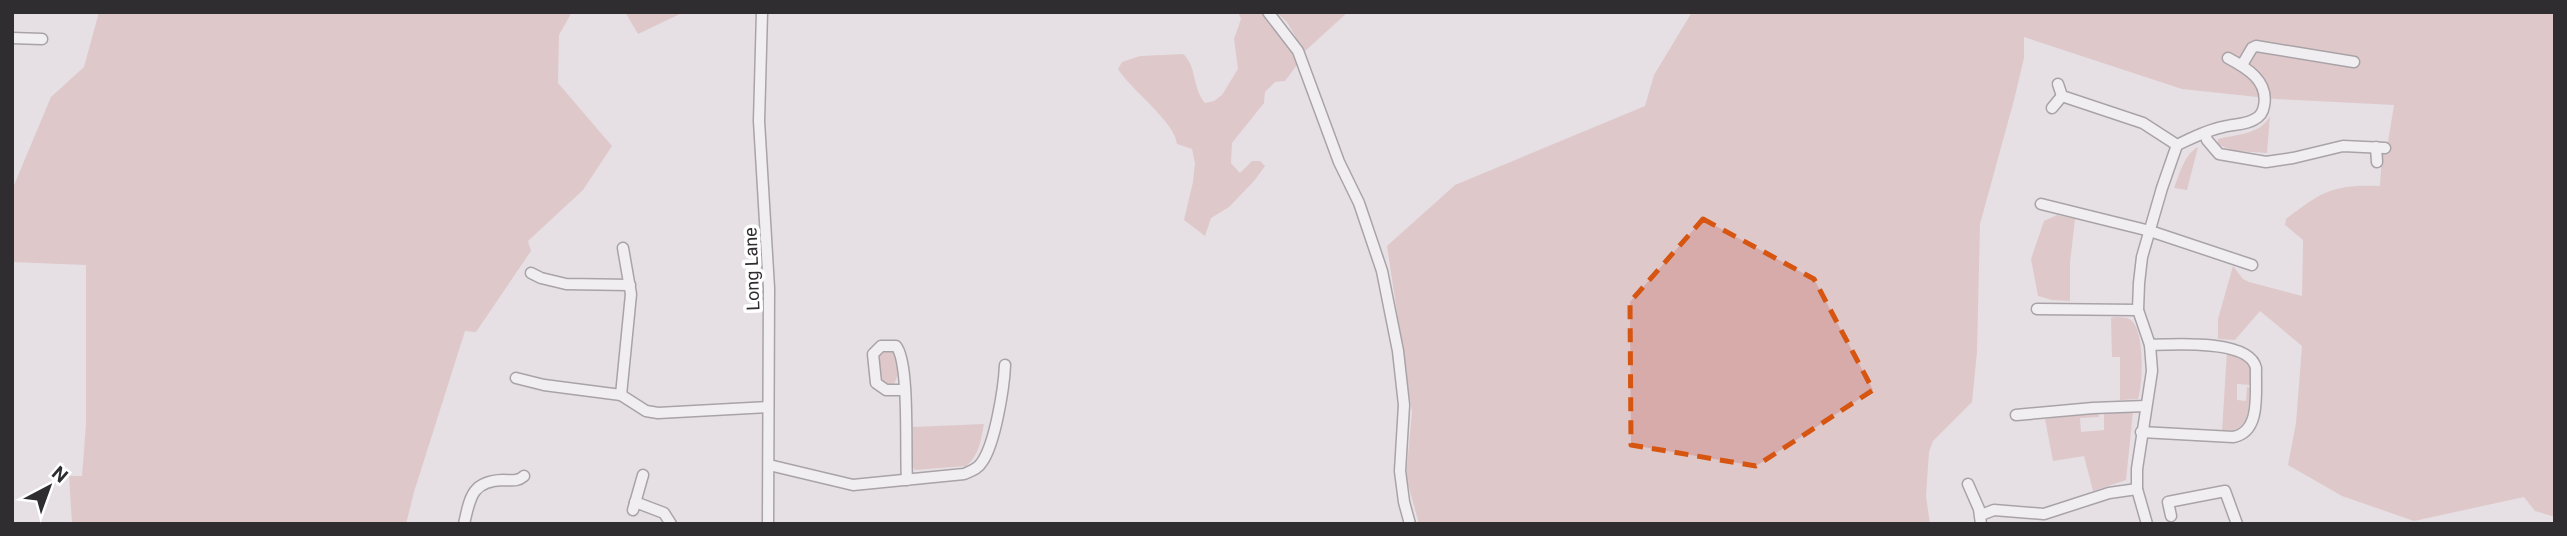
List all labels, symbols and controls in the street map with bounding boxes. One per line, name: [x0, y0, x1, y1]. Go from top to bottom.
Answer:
street label: Long Lane: [740, 227, 763, 311]
north arrow: [14, 452, 84, 522]
text: N: [47, 461, 72, 488]

